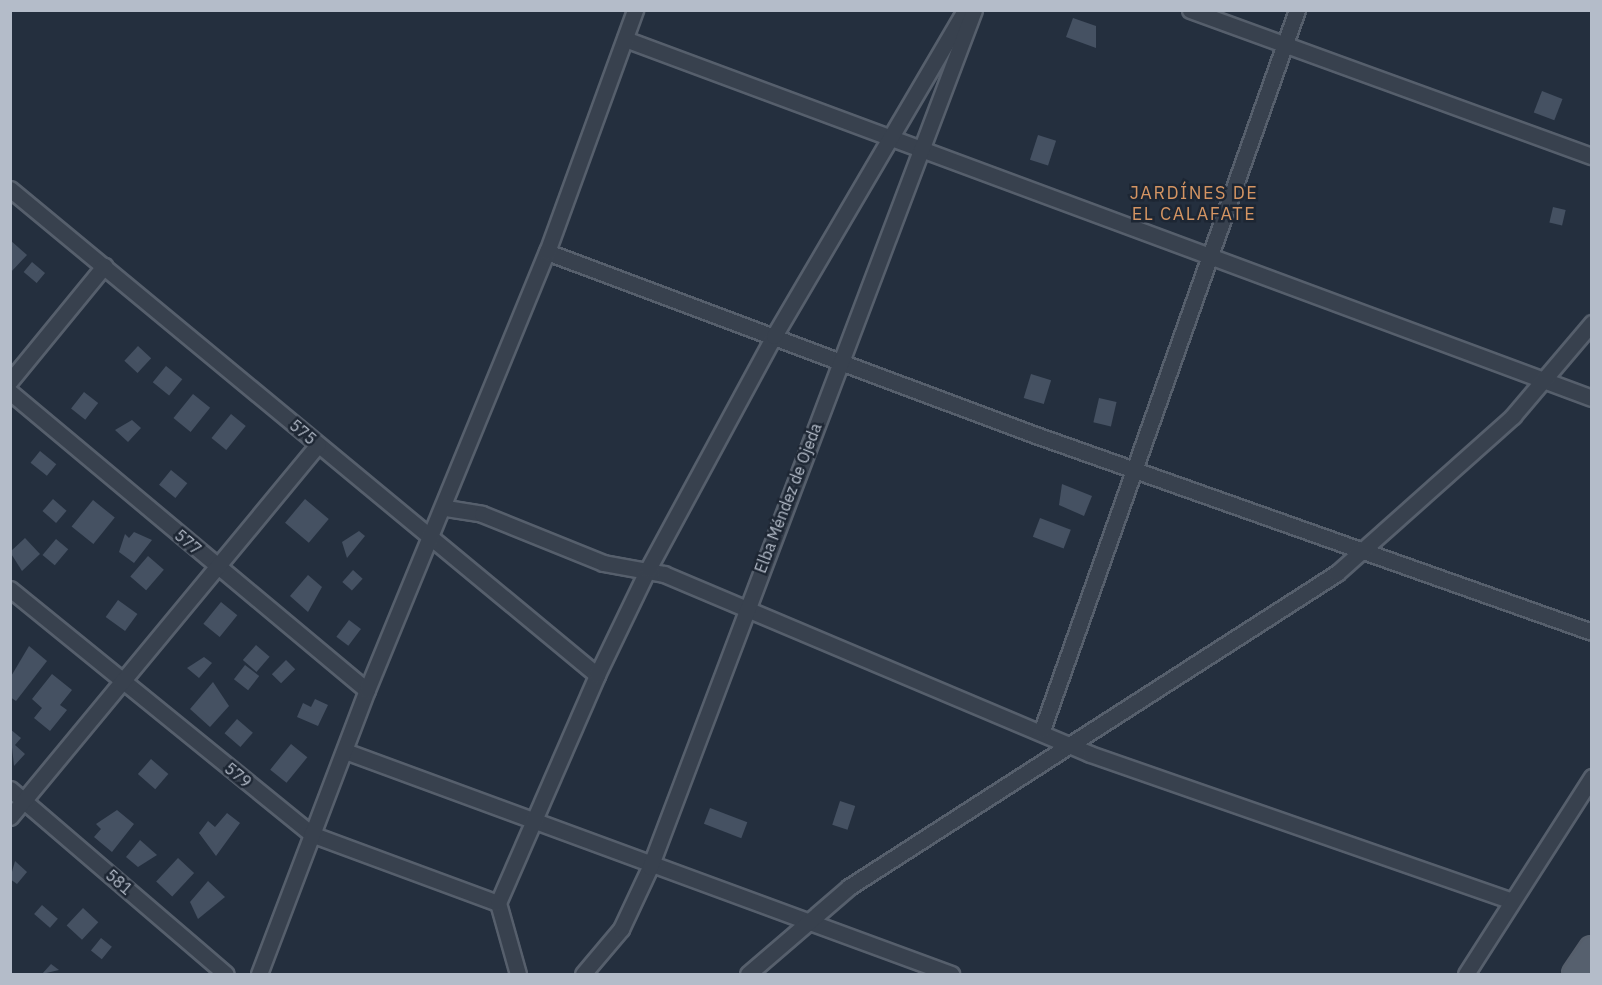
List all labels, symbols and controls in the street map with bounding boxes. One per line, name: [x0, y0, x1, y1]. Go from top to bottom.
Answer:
district label: JARDÍNES DE EL CALAFATE: [1130, 183, 1258, 226]
street label: 575: [286, 415, 320, 449]
street label: Elba Méndez de Ojeda: [751, 420, 825, 576]
street label: 577: [171, 525, 205, 559]
street label: 579: [221, 758, 255, 792]
street label: 581: [102, 865, 136, 899]

